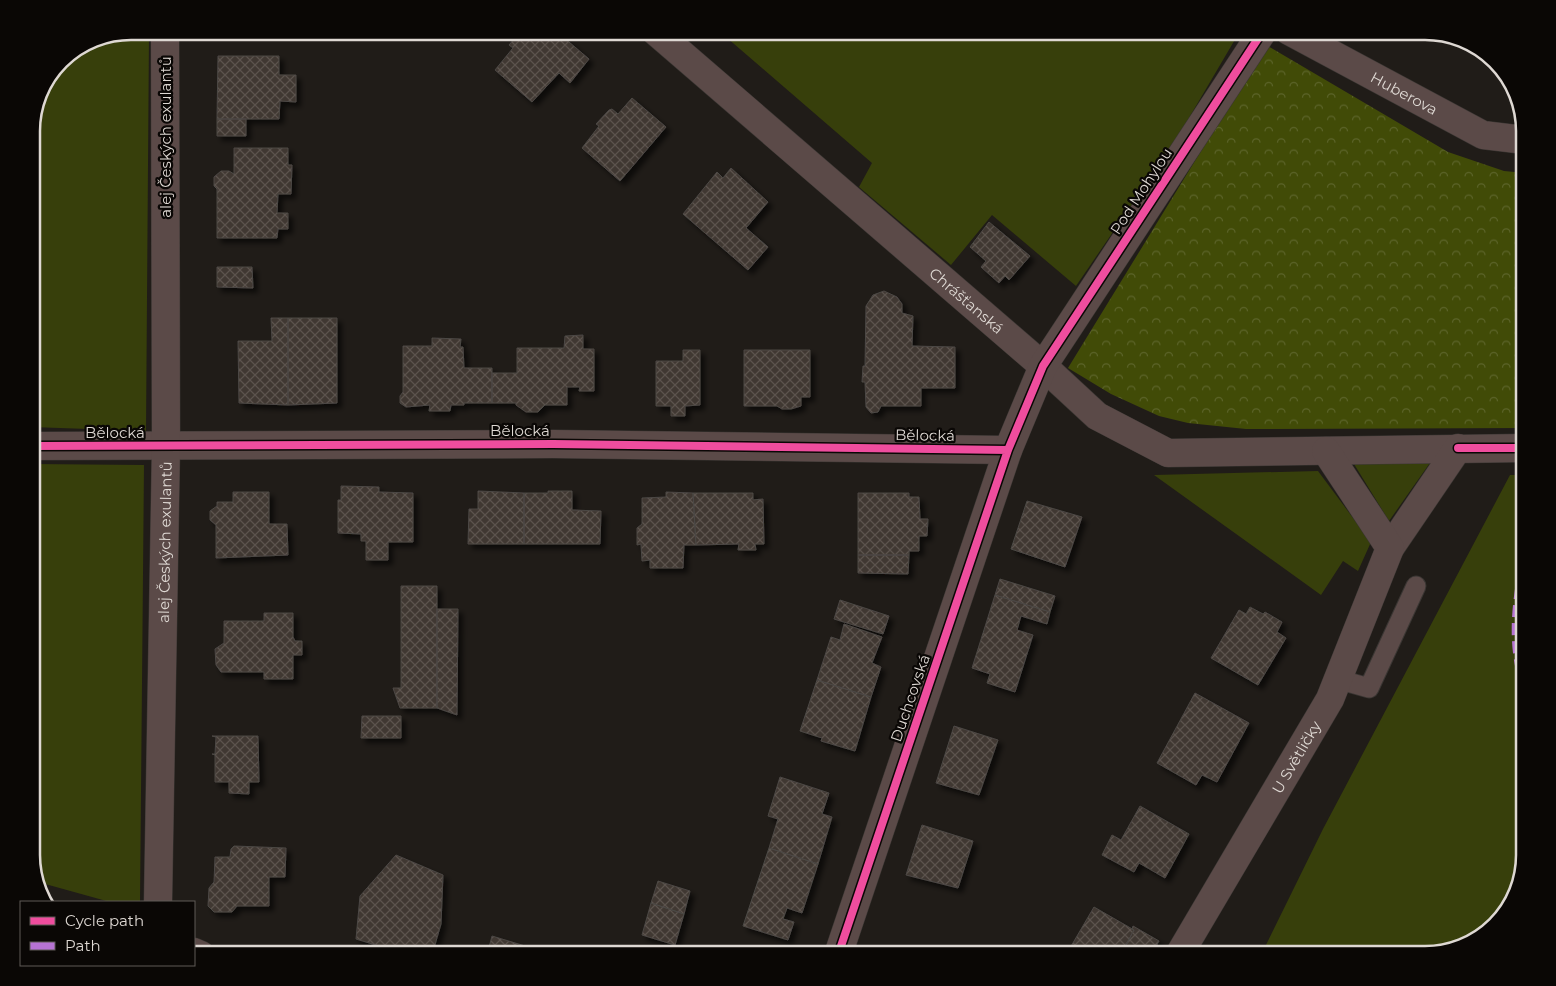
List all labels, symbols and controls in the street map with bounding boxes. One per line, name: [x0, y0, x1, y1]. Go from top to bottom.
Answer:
street label: alej Českých exulantů: [156, 56, 175, 218]
street label: Huberova: [1368, 67, 1441, 119]
street label: Pod Mohylou: [1106, 144, 1176, 238]
street label: Chrášťanská: [926, 263, 1008, 338]
street label: Bělocká: [490, 421, 550, 440]
street label: Bělocká: [85, 423, 145, 442]
street label: Bělocká: [895, 425, 955, 445]
street label: alej Českých exulantů: [153, 461, 175, 623]
street label: Duchcovská: [886, 652, 934, 744]
street label: U Světličky: [1267, 716, 1325, 797]
legend: [20, 901, 195, 966]
text: Cycle path: [65, 911, 144, 930]
text: Path: [65, 936, 101, 955]

